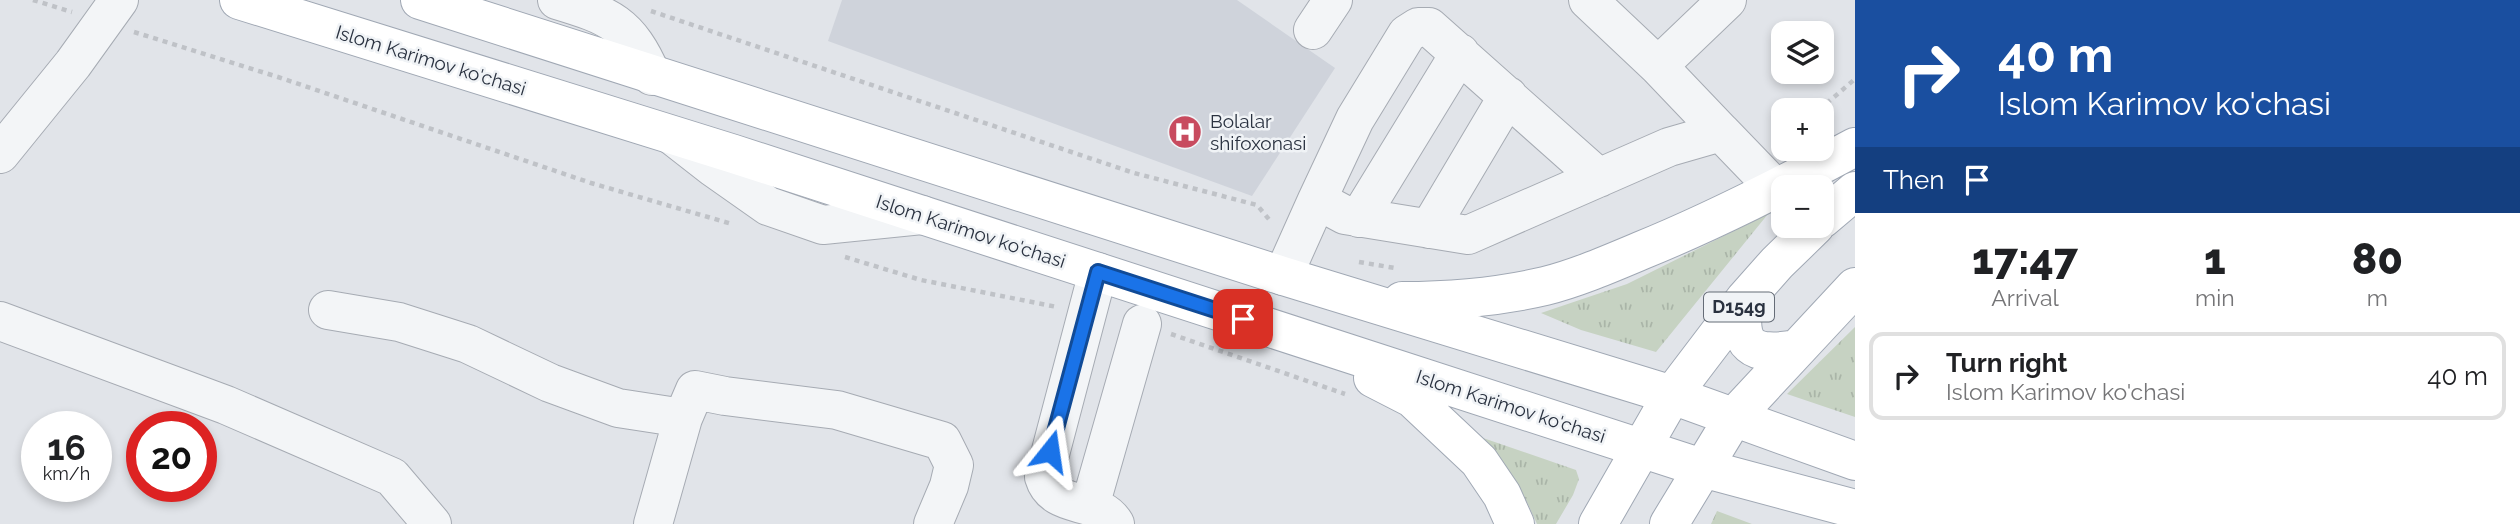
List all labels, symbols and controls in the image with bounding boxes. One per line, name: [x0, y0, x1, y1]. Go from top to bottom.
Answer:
street label: Islom Karimov ko'chasi: [333, 21, 529, 99]
map controls: [1771, 21, 1834, 238]
button: layers: [1771, 21, 1834, 84]
text: 40 m: [1998, 26, 2113, 83]
icon: right: [1883, 28, 1974, 119]
text: Islom Karimov ko'chasi: [1998, 85, 2331, 122]
button: +: [1771, 98, 1834, 161]
place label: Bolalar shifoxonasi: [1210, 110, 1306, 154]
hospital icon: Bolalar shifoxonasi: [1166, 113, 1204, 151]
icon: arrive: [1958, 161, 1996, 199]
text: Then: [1883, 165, 1944, 195]
button: −: [1771, 175, 1834, 238]
street label: Islom Karimov ko'chasi: [874, 190, 1068, 272]
text: 17:47: [1972, 235, 2078, 284]
text: 1: [2204, 235, 2226, 284]
text: 80: [2352, 235, 2403, 284]
text: Arrival: [1991, 284, 2059, 311]
text: min: [2195, 284, 2235, 311]
text: m: [2367, 284, 2388, 311]
pin: [1213, 289, 1273, 349]
road number: D154g: [1704, 292, 1774, 321]
icon: arrive: [1224, 300, 1262, 338]
text: Turn right: [1946, 348, 2067, 378]
icon: right: [1887, 357, 1925, 395]
text: 40 m: [2427, 361, 2488, 391]
street label: Islom Karimov ko'chasi: [1414, 365, 1608, 447]
text: Islom Karimov ko'chasi: [1946, 378, 2185, 405]
speed limit sign: 20: [126, 411, 217, 502]
position arrow: [1013, 414, 1087, 488]
text: 16: [47, 427, 86, 468]
text: km/h: [43, 463, 90, 484]

